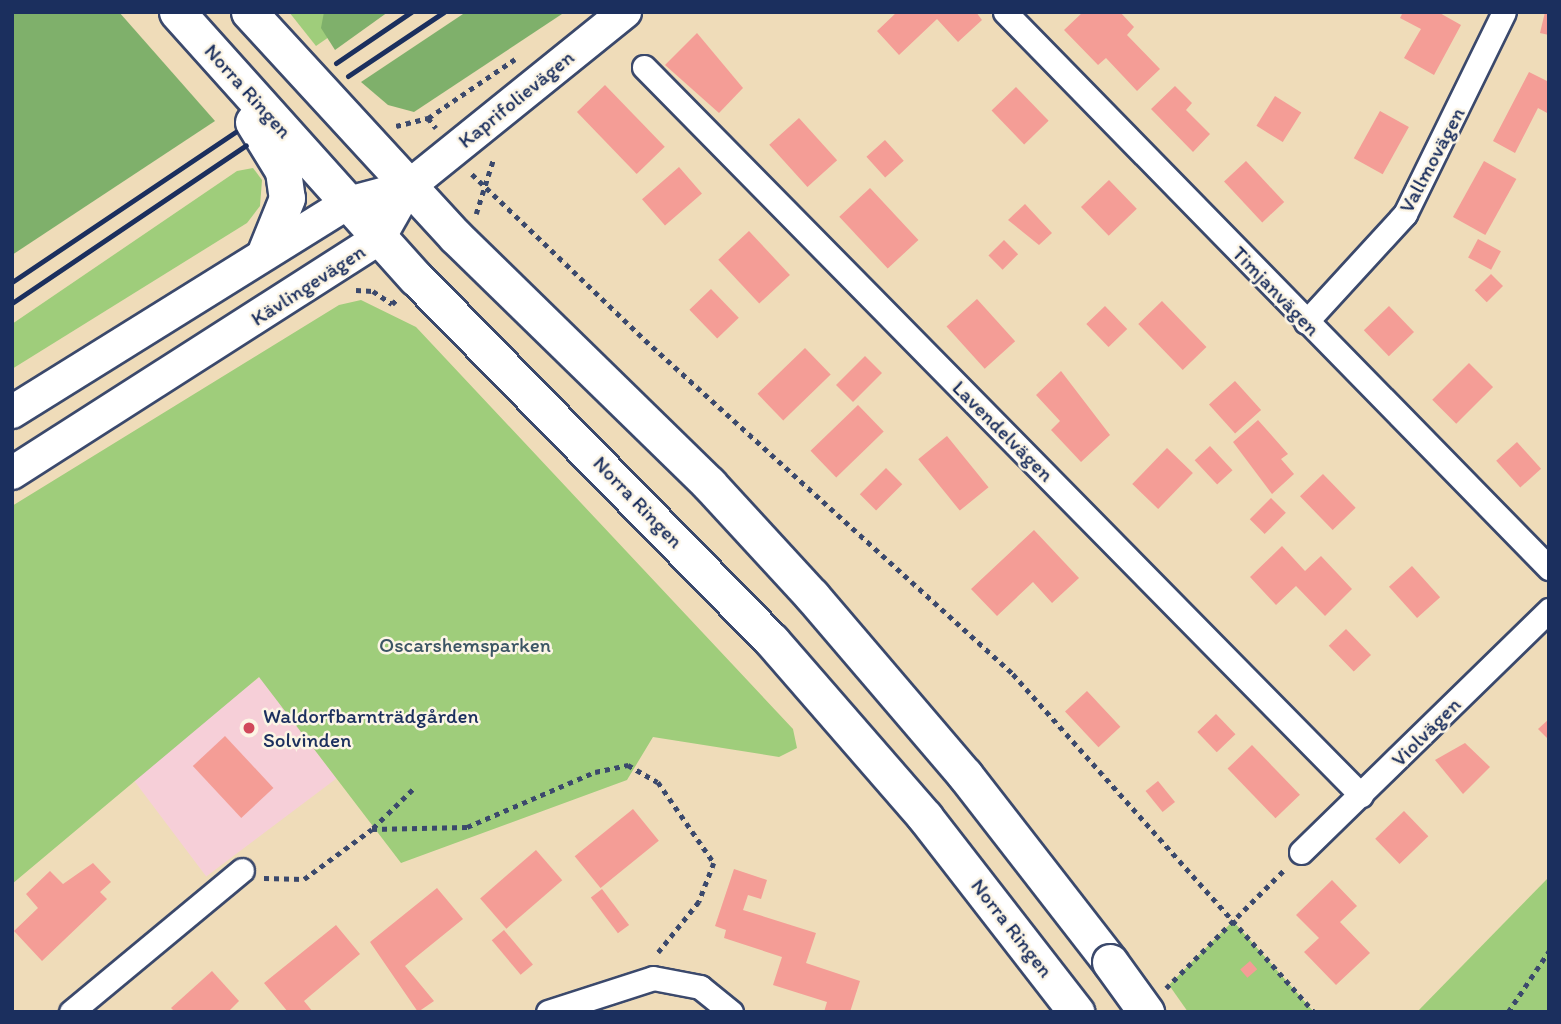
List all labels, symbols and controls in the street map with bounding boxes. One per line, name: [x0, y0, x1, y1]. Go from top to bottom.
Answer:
street label: Norra Ringen: [199, 38, 297, 144]
street label: Kaprifolievägen: [453, 44, 579, 154]
street label: Vallmovägen: [1394, 103, 1470, 217]
street label: Kävlingevägen: [246, 239, 370, 331]
street label: Timjanvägen: [1227, 241, 1325, 341]
street label: Lavendelvägen: [947, 375, 1059, 487]
street label: Norra Ringen: [588, 451, 688, 553]
park label: Oscarshemsparken: [379, 632, 551, 658]
street label: Violvägen: [1386, 692, 1466, 772]
place label: Waldorfbarnträdgården Solvinden: [263, 703, 479, 753]
marker: Waldorfbarnträdgården Solvinden: [241, 720, 257, 736]
street label: Norra Ringen: [966, 873, 1058, 983]

